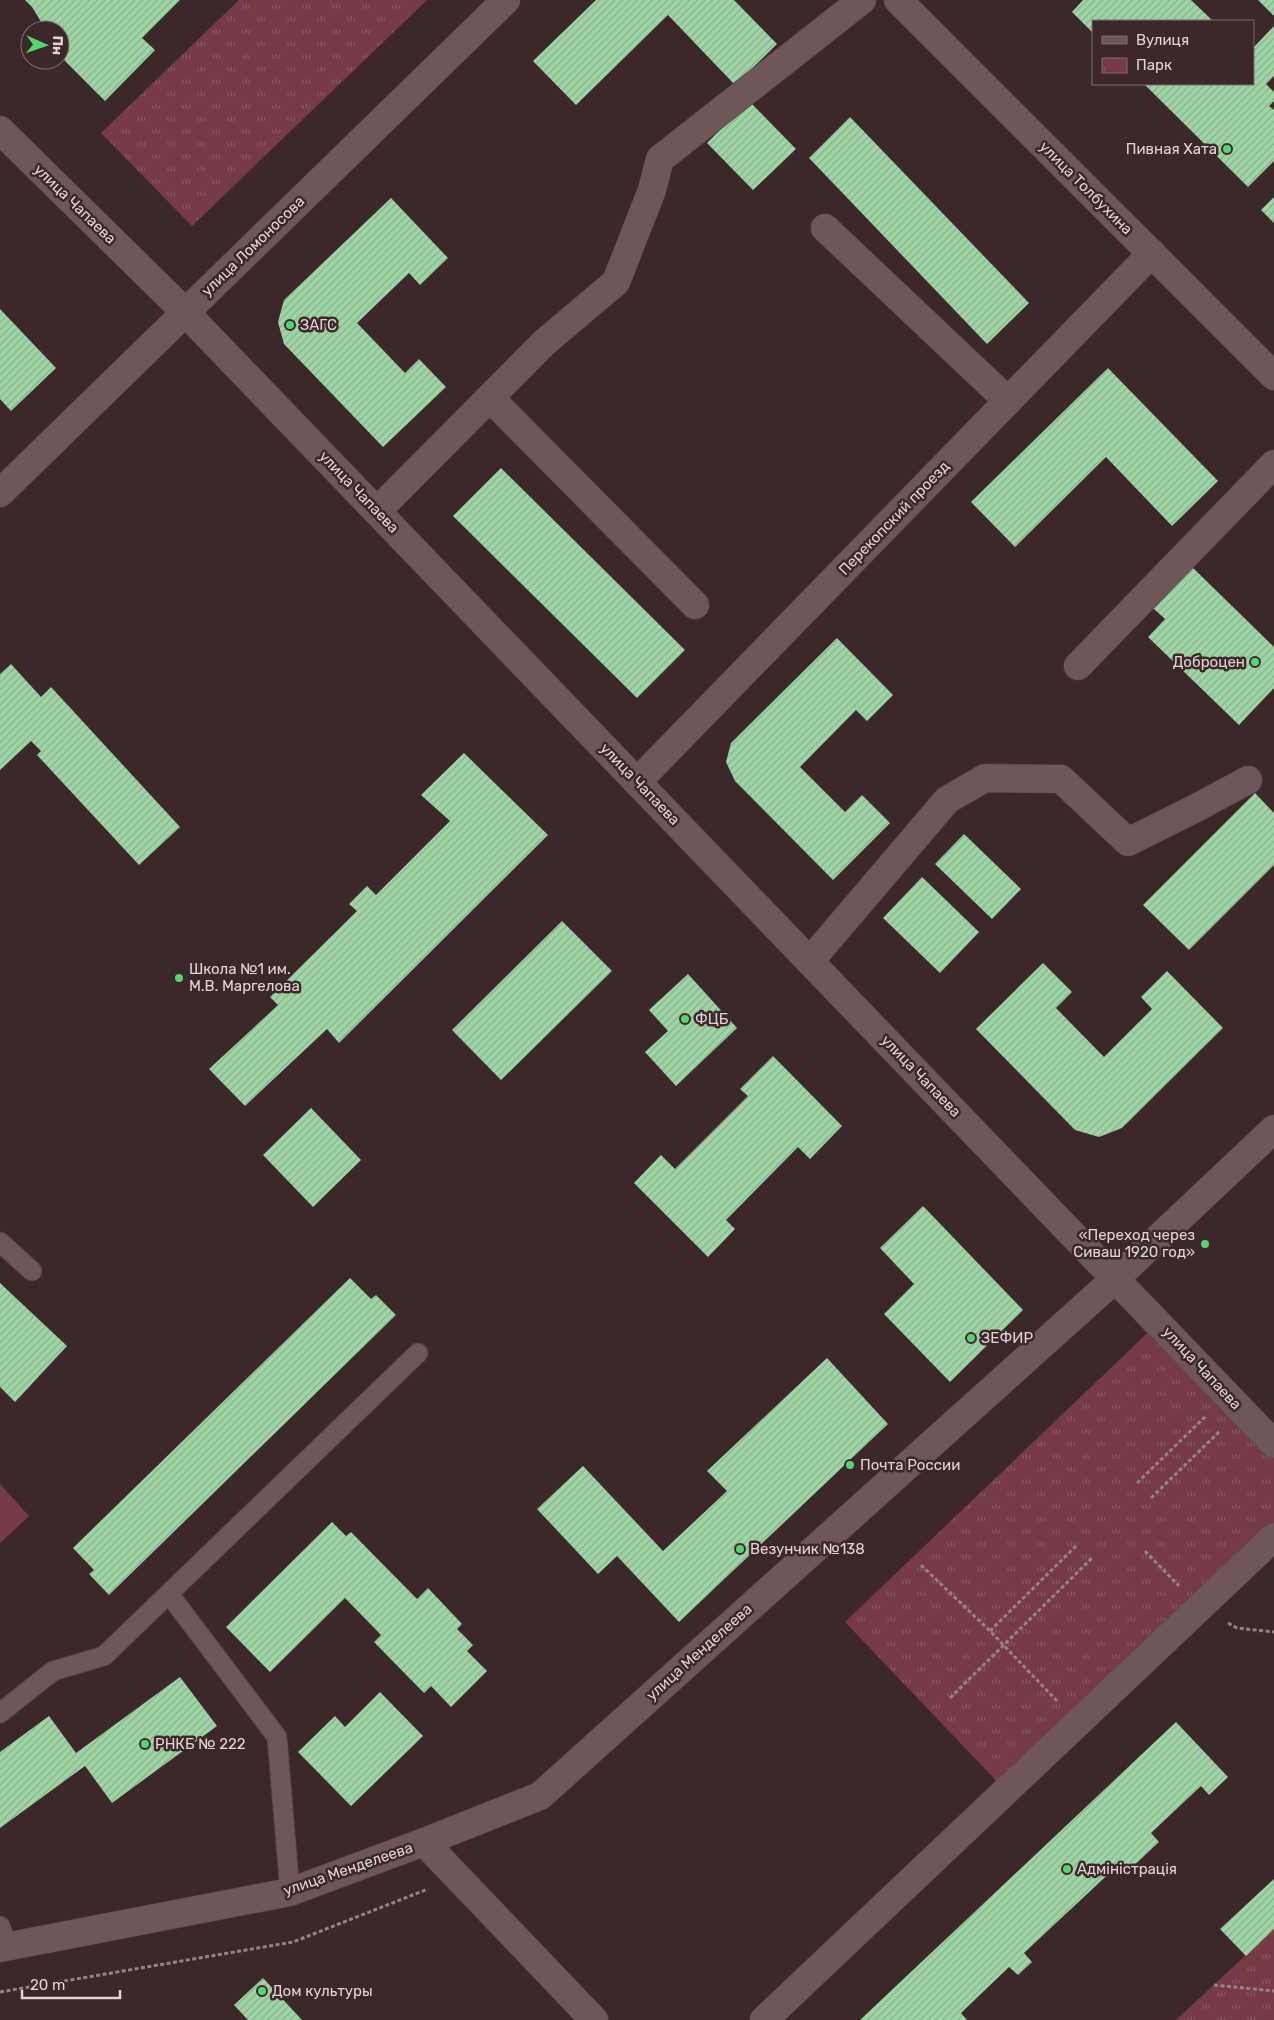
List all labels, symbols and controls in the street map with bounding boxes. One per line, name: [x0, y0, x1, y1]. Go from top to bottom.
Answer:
north arrow: [20, 20, 70, 70]
legend: [1092, 20, 1254, 85]
text: Вулиця: [1136, 31, 1189, 49]
text: Пн: [49, 35, 66, 55]
text: Парк: [1136, 56, 1172, 74]
street label: улица Толбухина: [1036, 138, 1136, 238]
place label: Пивная Хата: [1126, 140, 1217, 158]
marker: Пивная Хата: [1221, 143, 1233, 155]
street label: улица Чапаева: [30, 160, 120, 248]
street label: улица Ломоносова: [198, 192, 308, 300]
place label: ЗАГС: [300, 316, 337, 334]
marker: ЗАГС: [284, 319, 296, 331]
street label: улица Чапаева: [315, 447, 403, 537]
street label: Перекопский проезд: [835, 457, 953, 579]
place label: Доброцен: [1173, 653, 1245, 671]
marker: Доброцен: [1249, 656, 1261, 668]
street label: улица Чапаева: [596, 739, 684, 829]
place label: Школа №1 им. М.В. Маргелова: [189, 960, 300, 995]
marker: Школа №1 им. М.В. Маргелова: [173, 972, 185, 984]
place label: ФЦБ: [695, 1010, 729, 1028]
marker: ФЦБ: [679, 1013, 691, 1025]
street label: улица Чапаева: [877, 1031, 965, 1121]
place label: «Переход через Сиваш 1920 год»: [1073, 1226, 1195, 1261]
marker: «Переход через Сиваш 1920 год»: [1199, 1238, 1211, 1250]
street label: улица Чапаева: [1159, 1323, 1245, 1413]
place label: ЗЕФИР: [981, 1329, 1033, 1347]
marker: ЗЕФИР: [965, 1332, 977, 1344]
place label: Почта России: [860, 1456, 960, 1474]
marker: Почта России: [844, 1459, 856, 1471]
place label: Везунчик №138: [750, 1540, 865, 1558]
marker: Везунчик №138: [734, 1543, 746, 1555]
street label: улица Менделеева: [643, 1600, 755, 1704]
place label: РНКБ № 222: [155, 1735, 246, 1753]
marker: РНКБ № 222: [139, 1738, 151, 1750]
street label: улица Менделеева: [281, 1838, 415, 1900]
place label: Адміністрація: [1077, 1860, 1177, 1878]
marker: Адміністрація: [1061, 1863, 1073, 1875]
scale bar: [22, 1968, 120, 2000]
text: 20 m: [30, 1976, 65, 1994]
place label: Дом культуры: [272, 1982, 373, 2000]
marker: Дом культуры: [256, 1985, 268, 1997]

